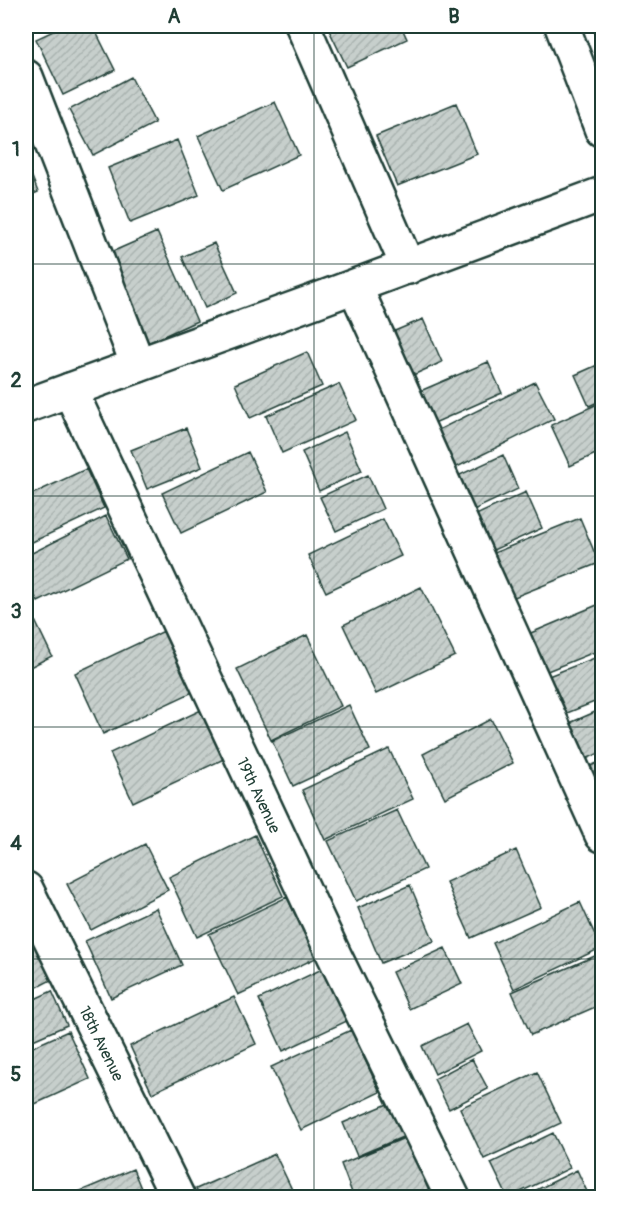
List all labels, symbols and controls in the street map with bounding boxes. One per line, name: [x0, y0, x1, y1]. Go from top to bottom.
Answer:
text: A: [168, 4, 181, 29]
text: B: [448, 4, 460, 29]
text: 1: [12, 137, 20, 162]
text: 2: [10, 368, 22, 393]
text: 3: [10, 599, 22, 624]
street label: 19th Avenue: [232, 754, 285, 837]
text: 4: [10, 831, 22, 856]
street label: 18th Avenue: [74, 1003, 128, 1085]
text: 5: [11, 1062, 22, 1087]

